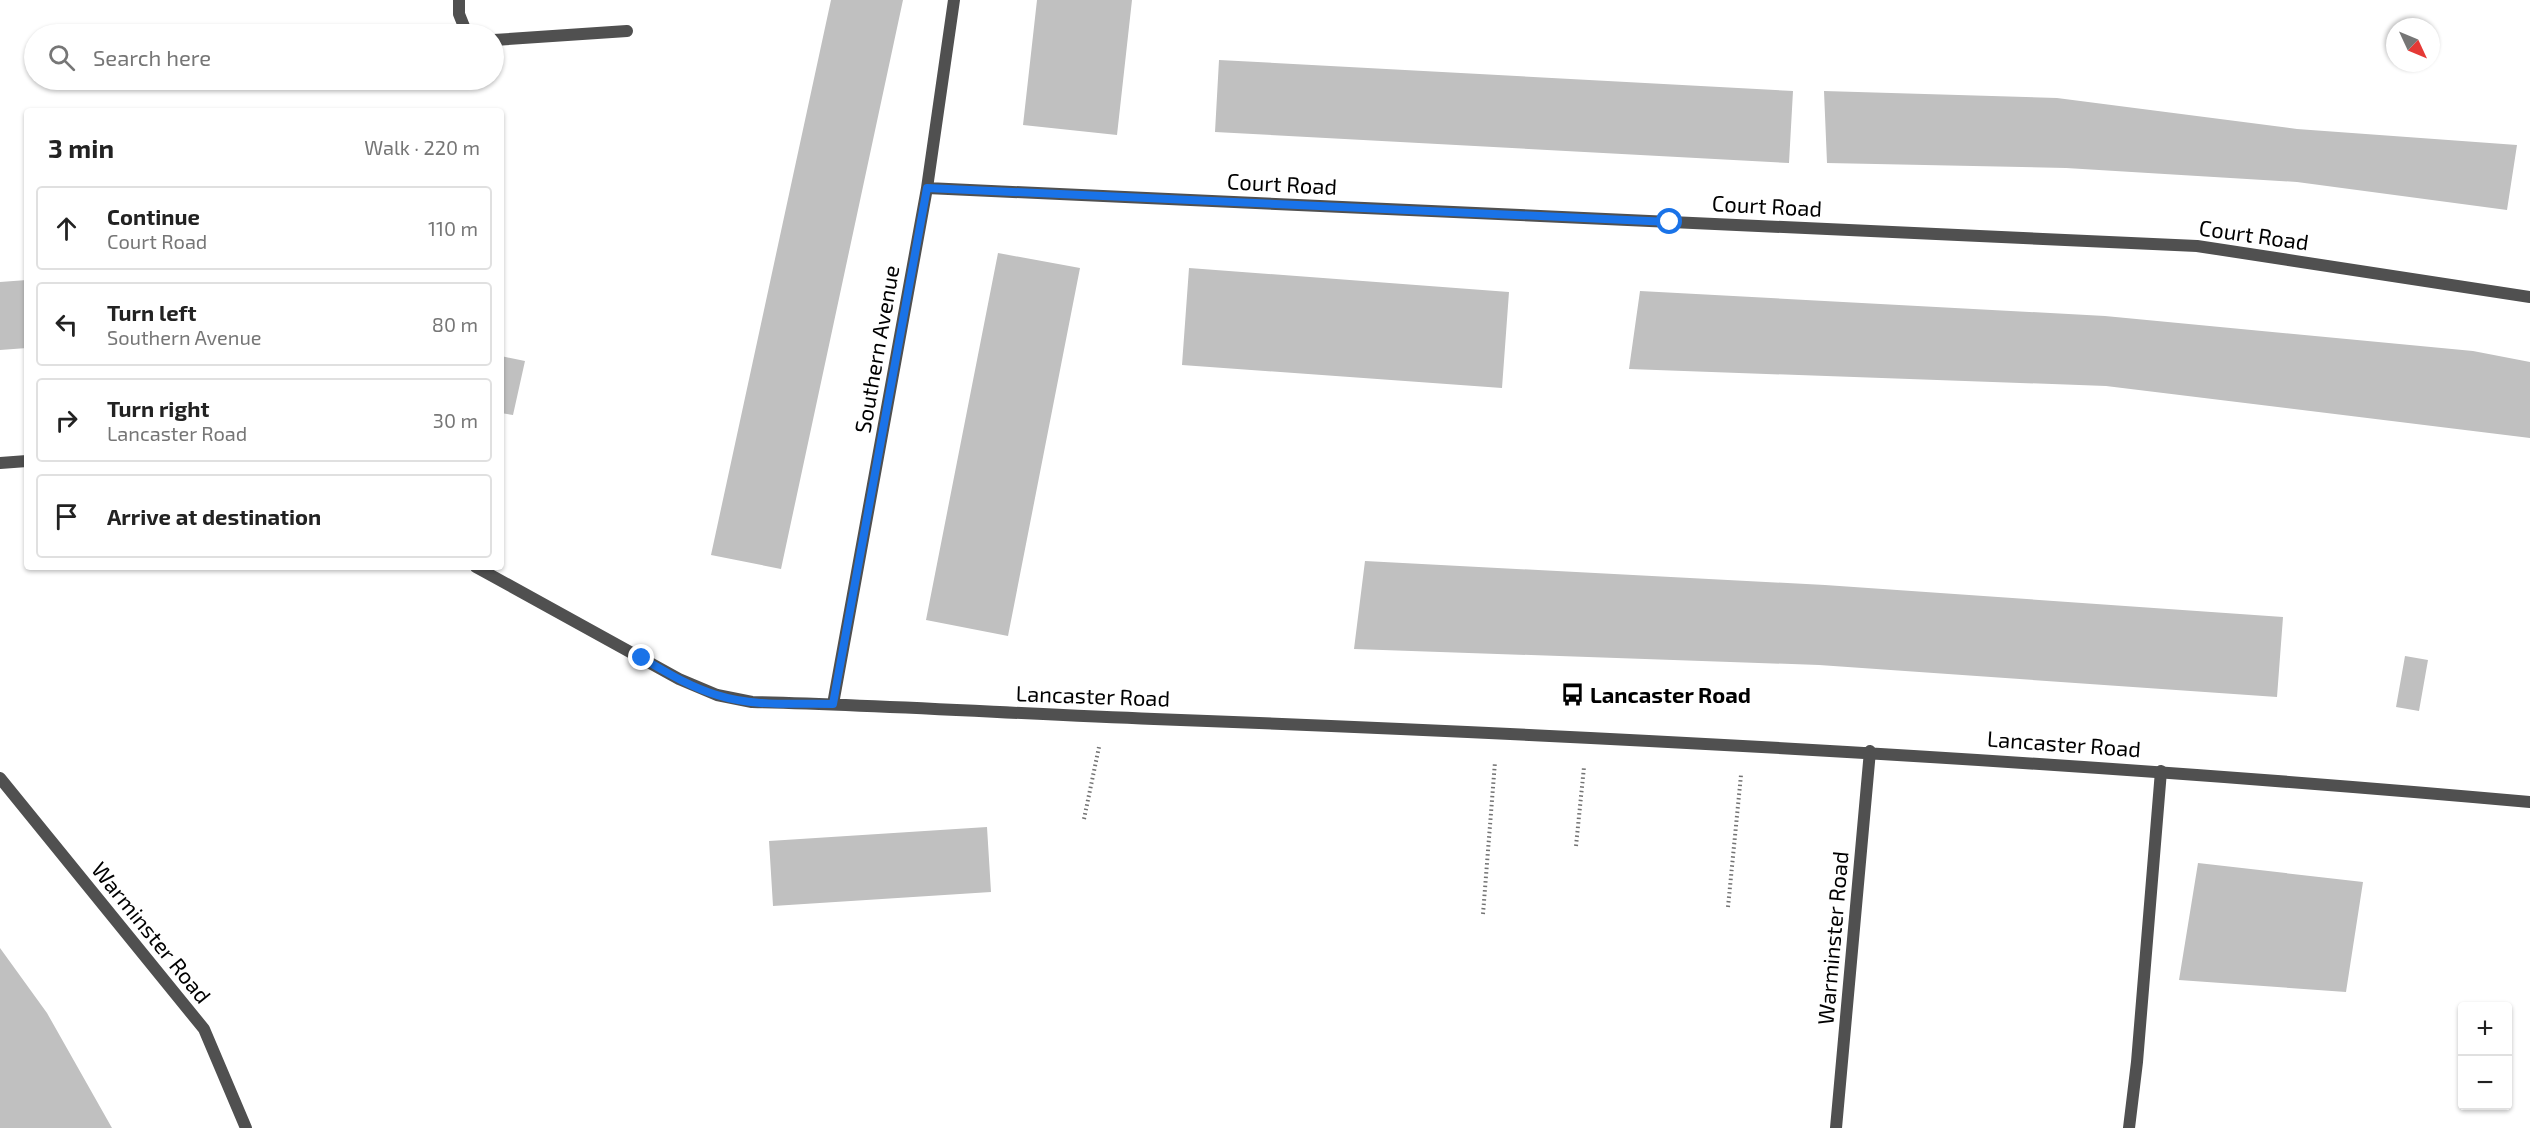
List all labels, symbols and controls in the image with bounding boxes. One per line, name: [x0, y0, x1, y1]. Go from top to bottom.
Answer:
north arrow: [2386, 18, 2440, 72]
search box: [24, 24, 504, 90]
icon: search: [45, 41, 78, 74]
text: Search here: [93, 44, 211, 70]
text: 3 min: [48, 132, 114, 163]
text: Walk · 220 m: [364, 135, 480, 159]
street label: Court Road: [1226, 167, 1338, 199]
street label: Court Road: [1711, 189, 1823, 221]
text: Continue: [107, 203, 200, 229]
route start: [1656, 208, 1682, 234]
icon: ahead: [50, 212, 83, 245]
street label: Court Road: [2198, 213, 2310, 255]
text: 110 m: [428, 216, 478, 240]
text: Court Road: [107, 229, 207, 253]
street label: Southern Avenue: [848, 263, 904, 435]
text: Turn left: [107, 299, 196, 325]
icon: left: [50, 308, 83, 341]
text: 80 m: [432, 312, 478, 336]
text: Southern Avenue: [107, 325, 262, 349]
text: Turn right: [107, 395, 209, 421]
icon: right: [50, 404, 83, 437]
text: 30 m: [433, 408, 478, 432]
text: Lancaster Road: [107, 421, 247, 445]
icon: arrive: [50, 500, 83, 533]
text: Arrive at destination: [107, 503, 321, 529]
route end: [628, 644, 654, 670]
street label: Lancaster Road: [1015, 679, 1171, 711]
bus stop icon: Lancaster Road: [1559, 681, 1585, 707]
place label: Lancaster Road: [1590, 681, 1751, 707]
street label: Lancaster Road: [1986, 725, 2142, 761]
street label: Warminster Road: [1811, 850, 1853, 1026]
street label: Warminster Road: [87, 856, 217, 1008]
map controls: [2458, 1002, 2512, 1110]
button: +: [2458, 1002, 2512, 1056]
button: −: [2458, 1056, 2512, 1110]

